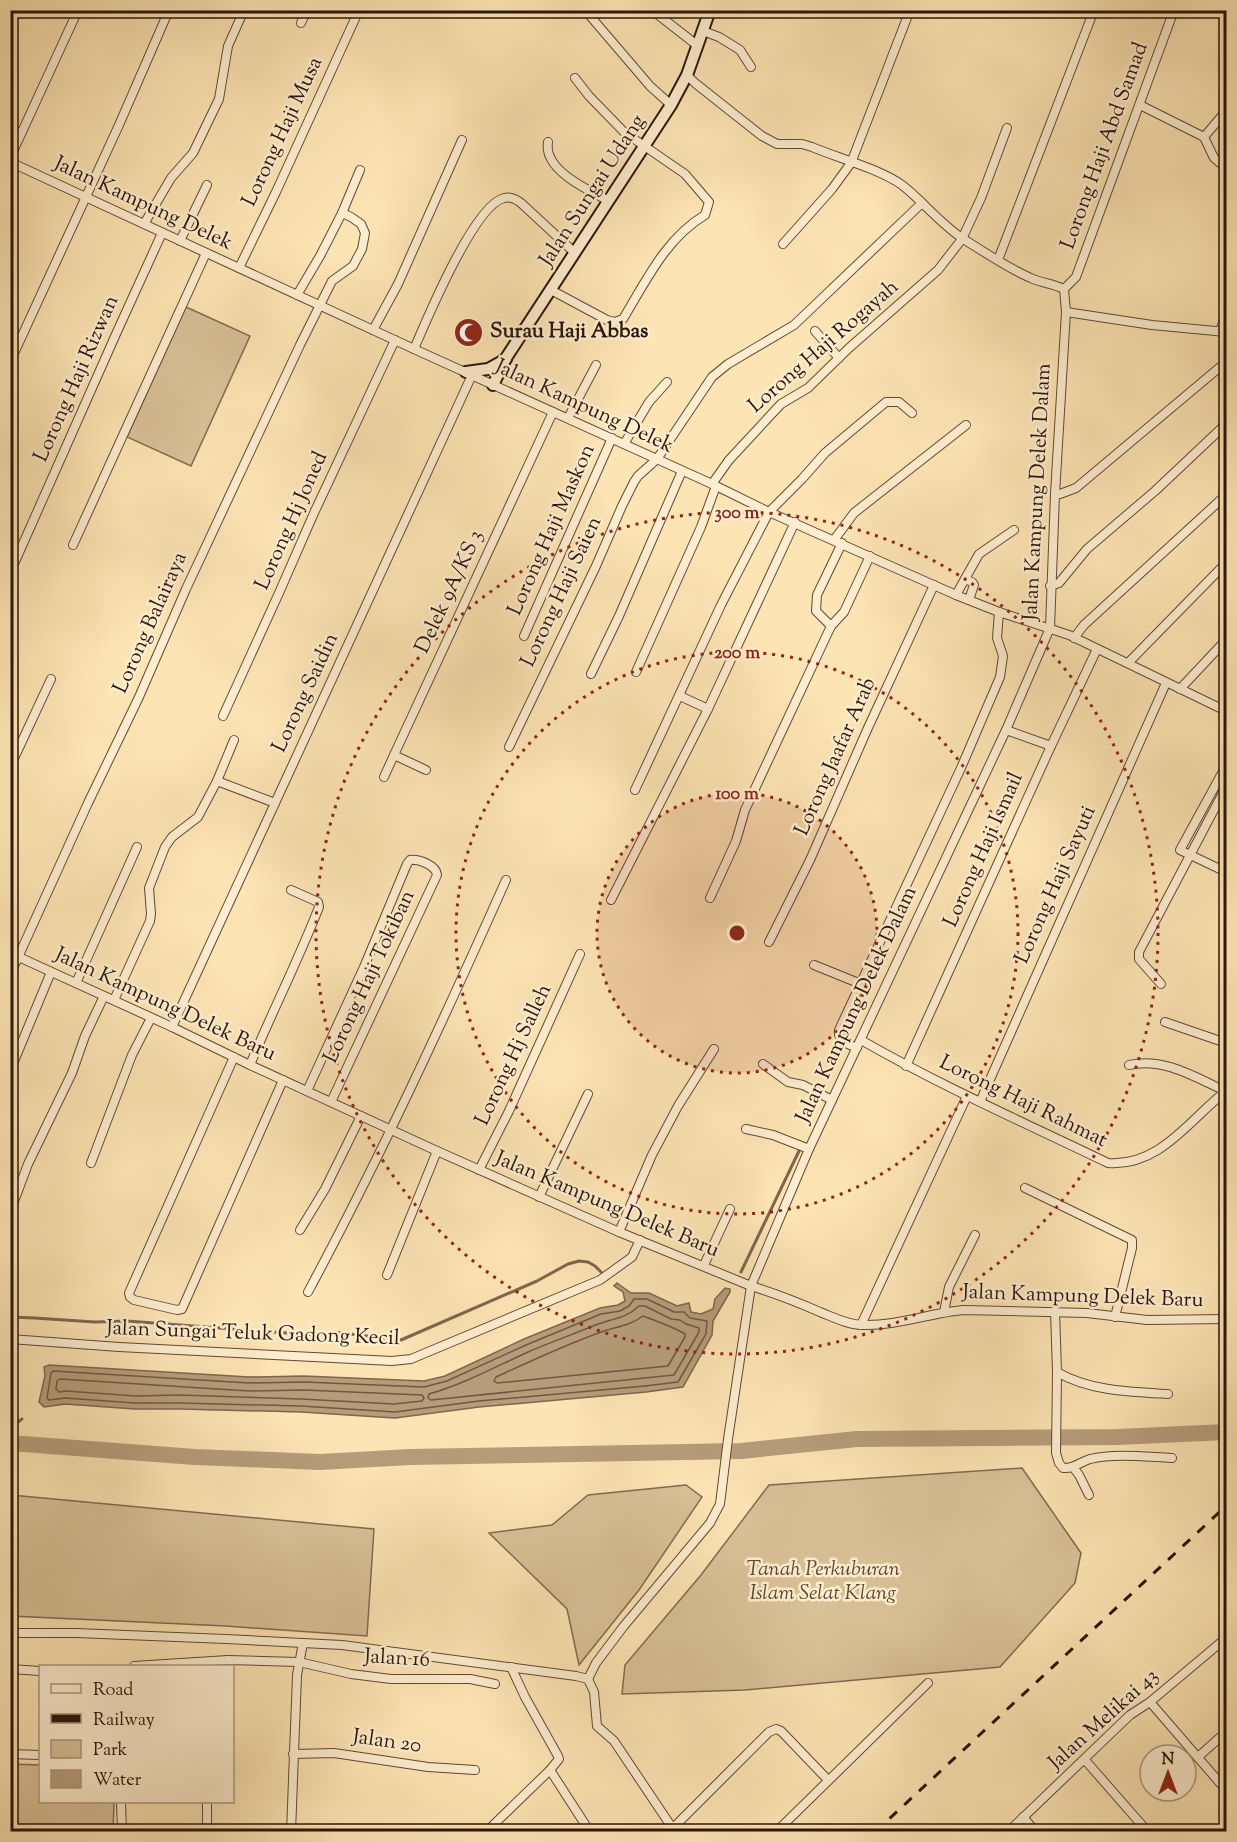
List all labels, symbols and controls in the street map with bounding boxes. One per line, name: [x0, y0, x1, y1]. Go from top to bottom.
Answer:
street label: Lorong Haji Abd Samad: [1054, 38, 1156, 254]
street label: Lorong Haji Musa: [235, 52, 331, 212]
street label: Jalan Sungai Udang: [532, 109, 654, 274]
street label: Jalan Kampung Delek: [48, 149, 238, 259]
street label: Lorong Haji Rogayah: [742, 273, 906, 421]
street label: Lorong Haji Rizwan: [27, 291, 127, 467]
mosque icon: Surau Haji Abbas: [453, 316, 485, 348]
place label: Surau Haji Abbas: [490, 317, 648, 347]
street label: Jalan Kampung Delek: [489, 352, 679, 462]
street label: Jalan Kampung Delek Dalam: [1016, 363, 1060, 622]
street label: Lorong Haji Maskon: [501, 439, 603, 621]
street label: Lorong Hj Joned: [248, 447, 336, 595]
text: 300 m: [715, 501, 760, 527]
street label: Lorong Haji Saien: [514, 512, 610, 672]
street label: Delek 9A/KS 3: [408, 525, 492, 659]
street label: Lorong Balairaya: [106, 547, 196, 699]
street label: Lorong Saidin: [265, 628, 347, 758]
text: 200 m: [714, 641, 760, 667]
street label: Lorong Jaafar Arab: [788, 673, 884, 841]
street label: Lorong Haji Ismail: [936, 768, 1032, 932]
text: 100 m: [715, 782, 759, 808]
street label: Lorong Haji Sayuti: [1008, 801, 1104, 969]
street label: Jalan Kampung Delek Dalam: [789, 882, 925, 1129]
street label: Lorong Haji Tokiban: [317, 886, 423, 1068]
centre of rings: [727, 923, 747, 943]
street label: Jalan Kampung Delek Baru: [49, 940, 281, 1070]
street label: Lorong Hj Salleh: [468, 979, 560, 1131]
street label: Lorong Haji Rahmat: [934, 1048, 1112, 1156]
street label: Jalan Kampung Delek Baru: [489, 1144, 724, 1266]
street label: Jalan Kampung Delek Baru: [961, 1278, 1204, 1316]
street label: Jalan Sungai Teluk Gadong Kecil: [105, 1314, 400, 1354]
park label: Tanah Perkuburan Islam Selat Klang: [746, 1555, 900, 1609]
street label: Jalan 16: [362, 1642, 431, 1676]
street label: Jalan Melikai 43: [1041, 1662, 1166, 1778]
legend: [39, 1665, 234, 1803]
text: Road: [93, 1678, 133, 1704]
text: Railway: [93, 1708, 155, 1734]
street label: Jalan 20: [350, 1722, 423, 1762]
text: Park: [93, 1738, 128, 1764]
north arrow: [1138, 1743, 1198, 1803]
text: N: [1162, 1749, 1175, 1772]
text: Water: [93, 1768, 142, 1794]

